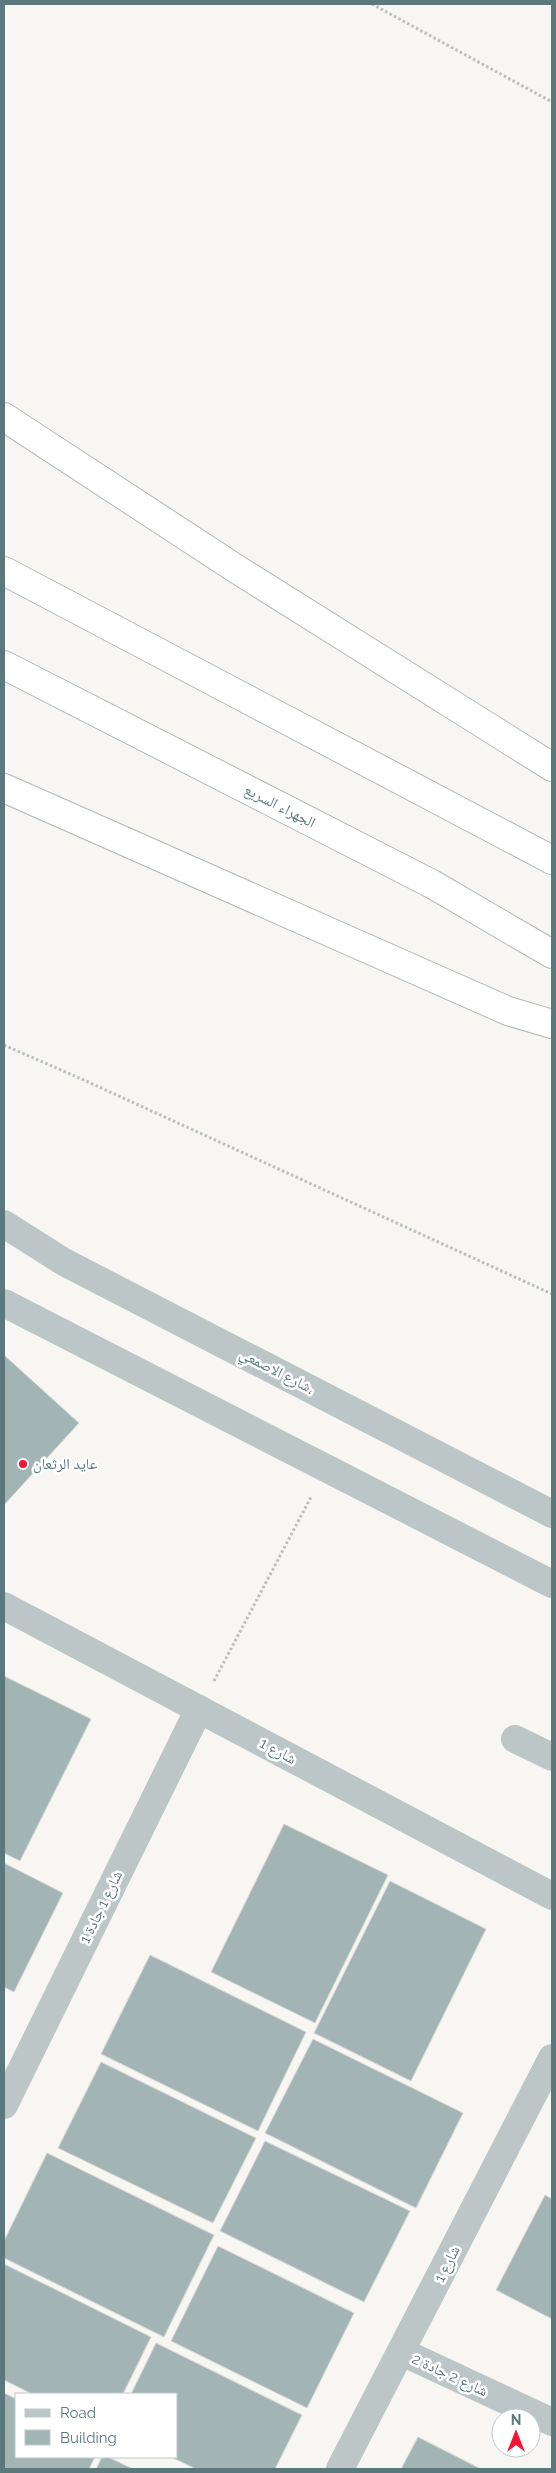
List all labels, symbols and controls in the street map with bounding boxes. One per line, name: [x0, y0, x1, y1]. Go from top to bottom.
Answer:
street label: الجهراء السريع: [241, 780, 319, 833]
street label: شارع الاصمعي،: [235, 1345, 317, 1400]
place label: عايد الرثعان: [33, 1455, 98, 1474]
marker: عايد الرثعان: [17, 1458, 29, 1470]
street label: شارع 1: [256, 1734, 299, 1769]
street label: شارع 1 جادة 1: [76, 1868, 127, 1947]
street label: شارع 1: [430, 2243, 465, 2286]
street label: شارع 2 جادة 2: [409, 2350, 491, 2401]
legend: [15, 2393, 178, 2458]
text: Road: [60, 2404, 96, 2422]
north arrow: [491, 2408, 541, 2458]
text: N: [511, 2412, 521, 2428]
text: Building: [60, 2429, 117, 2447]

